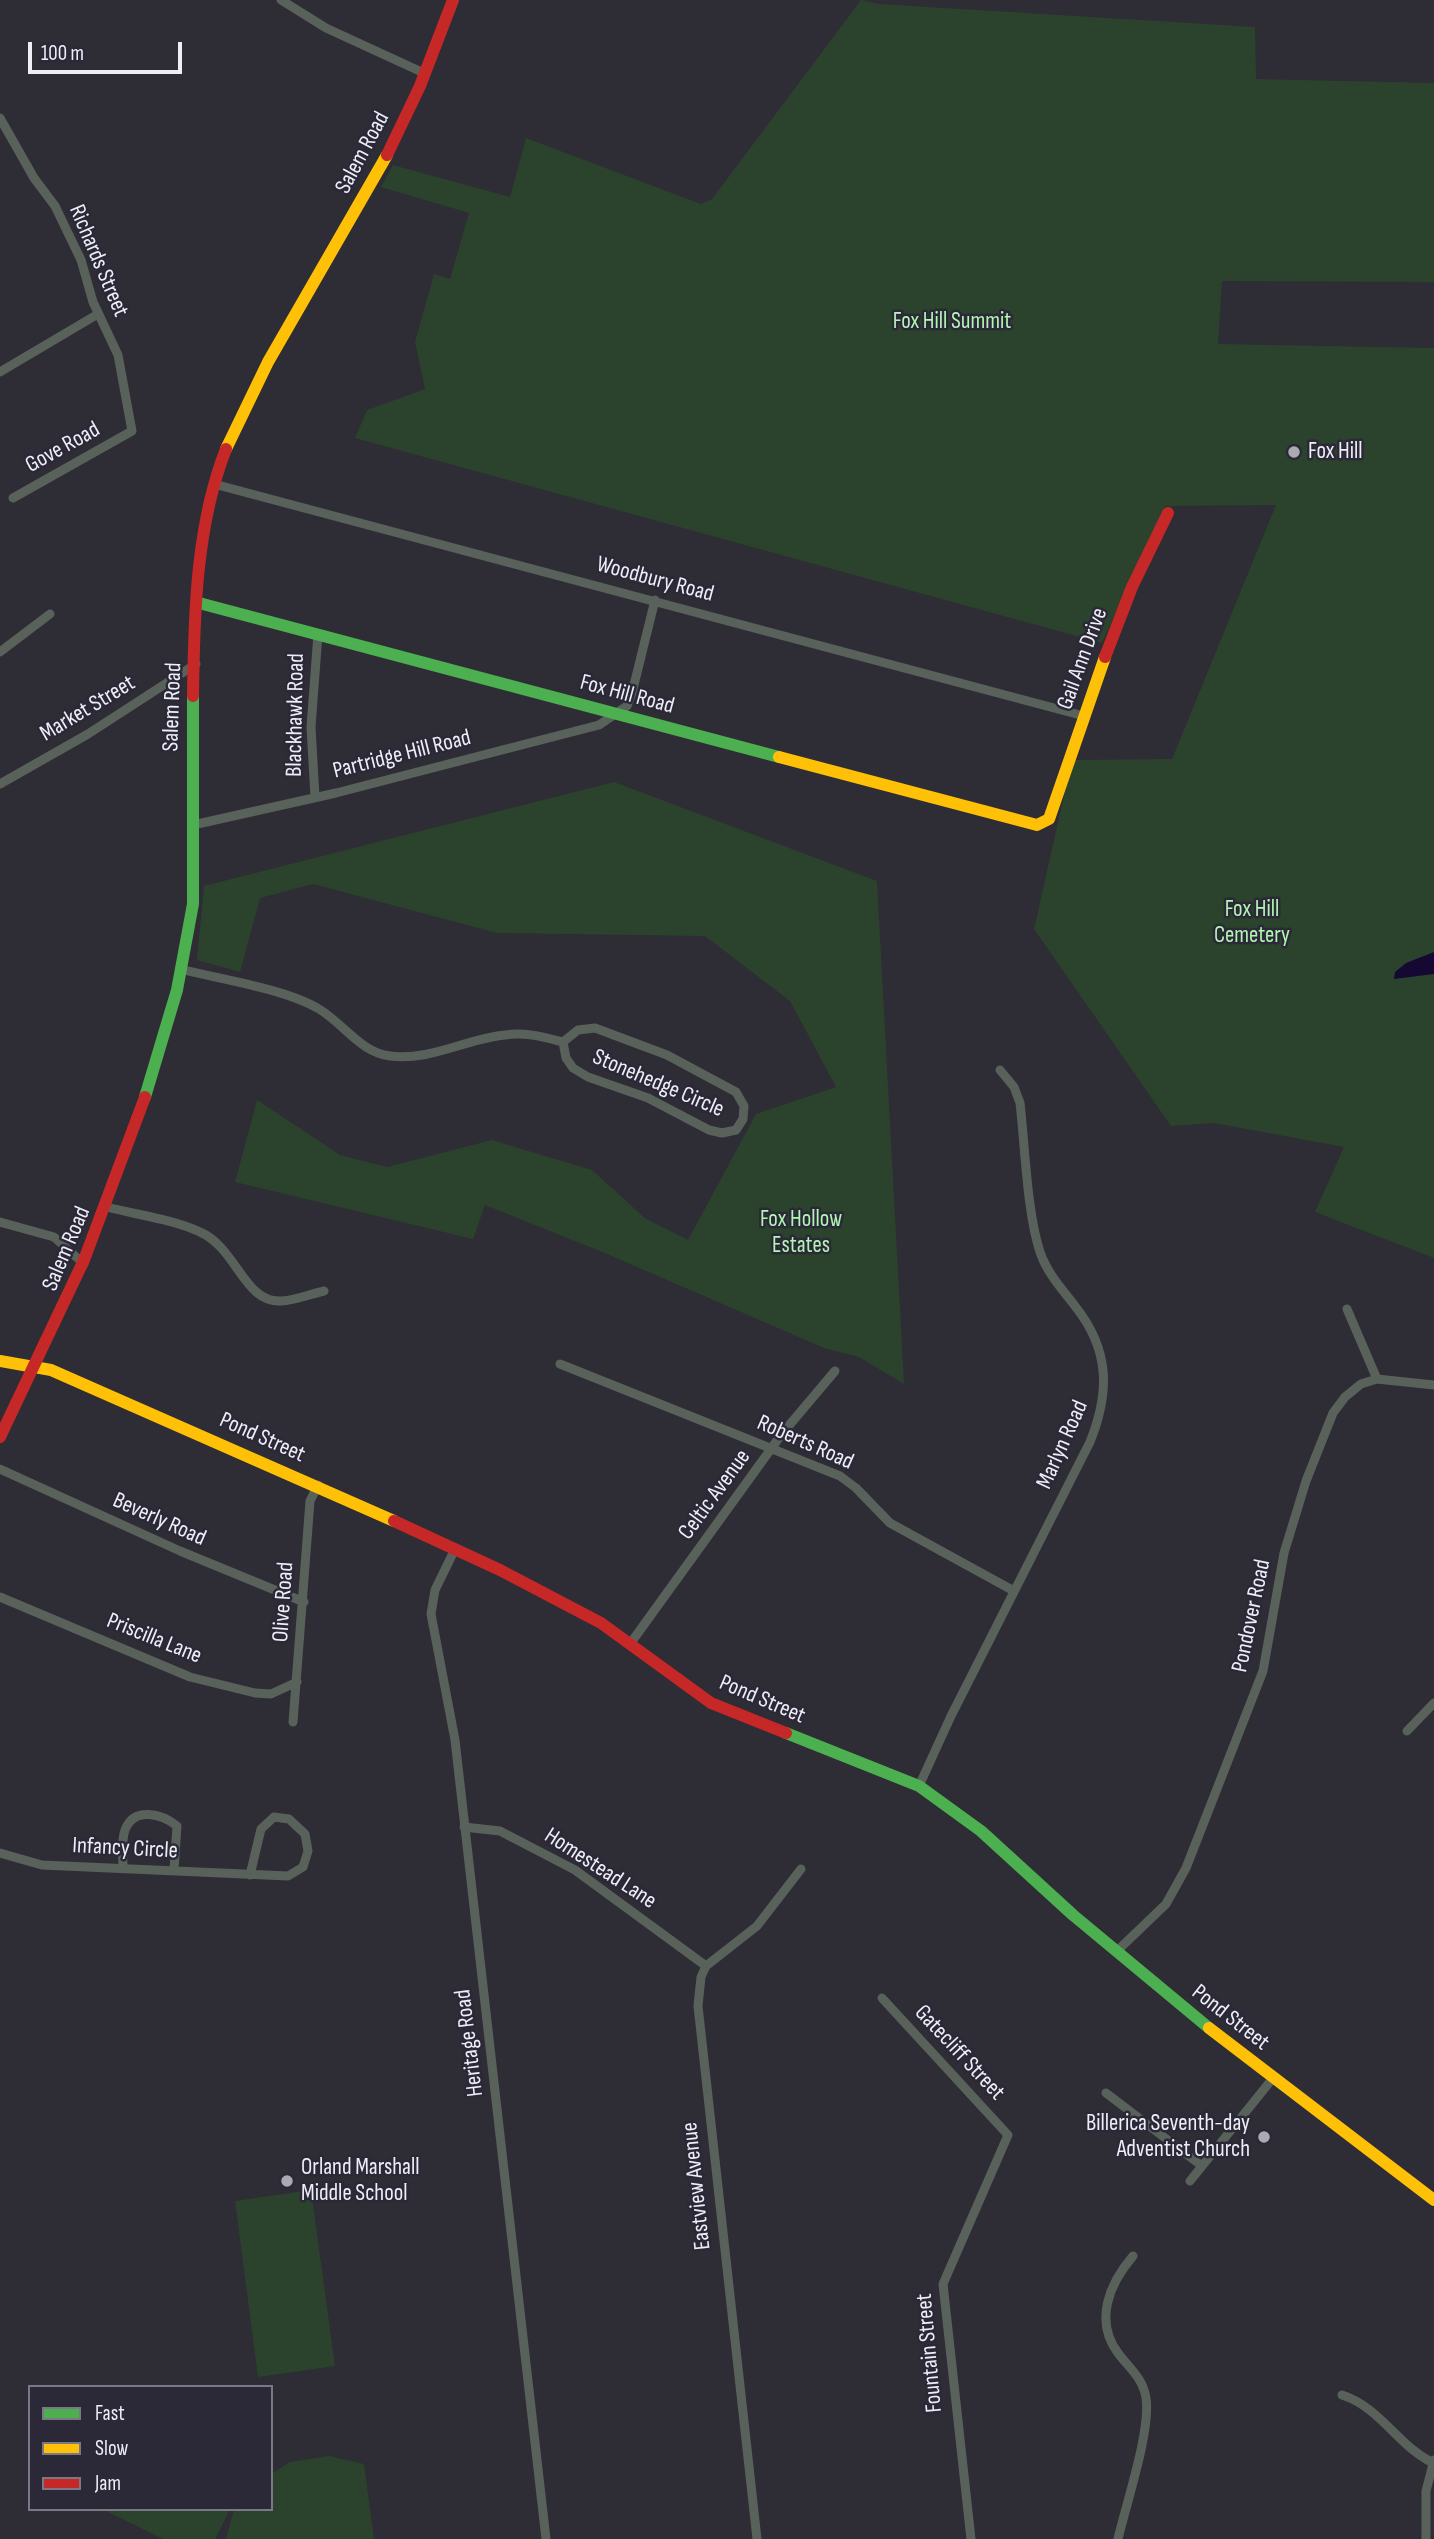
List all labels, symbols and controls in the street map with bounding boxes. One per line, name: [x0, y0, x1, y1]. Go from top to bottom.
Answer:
scale bar: [32, 28, 186, 72]
text: 100 m: [41, 41, 84, 66]
street label: Salem Road: [330, 107, 396, 199]
street label: Richards Street: [62, 201, 134, 321]
park label: Fox Hill Summit: [893, 308, 1011, 336]
street label: Gove Road: [21, 416, 105, 480]
place label: Fox Hill: [1308, 438, 1363, 466]
marker: Fox Hill: [1286, 444, 1302, 460]
street label: Woodbury Road: [593, 551, 717, 609]
street label: Gail Ann Drive: [1052, 604, 1114, 714]
street label: Blackhawk Road: [281, 653, 311, 777]
street label: Salem Road: [158, 662, 188, 752]
street label: Fox Hill Road: [577, 669, 677, 721]
street label: Market Street: [35, 670, 141, 748]
street label: Partridge Hill Road: [330, 725, 474, 785]
park label: Fox Hill Cemetery: [1214, 896, 1290, 950]
street label: Stonehedge Circle: [588, 1044, 728, 1124]
street label: Salem Road: [37, 1203, 97, 1295]
park label: Fox Hollow Estates: [760, 1206, 842, 1260]
street label: Marlyn Road: [1031, 1396, 1095, 1494]
street label: Pond Street: [215, 1407, 309, 1469]
street label: Roberts Road: [752, 1410, 858, 1476]
street label: Celtic Avenue: [673, 1444, 757, 1546]
street label: Beverly Road: [108, 1487, 210, 1553]
street label: Pondover Road: [1227, 1557, 1277, 1675]
street label: Olive Road: [267, 1561, 301, 1643]
street label: Priscilla Lane: [103, 1608, 205, 1670]
street label: Pond Street: [715, 1670, 809, 1730]
street label: Homestead Lane: [539, 1823, 661, 1915]
street label: Infancy Circle: [72, 1832, 178, 1866]
street label: Pond Street: [1186, 1979, 1274, 2057]
street label: Heritage Road: [450, 1988, 490, 2098]
street label: Gatecliff Street: [908, 2000, 1010, 2106]
place label: Billerica Seventh-day Adventist Church: [1086, 2110, 1250, 2164]
street label: Eastview Avenue: [677, 2121, 717, 2251]
marker: Billerica Seventh-day Adventist Church: [1256, 2129, 1272, 2145]
place label: Orland Marshall Middle School: [301, 2154, 419, 2208]
marker: Orland Marshall Middle School: [279, 2173, 295, 2189]
street label: Fountain Street: [911, 2292, 949, 2414]
legend: [28, 2385, 273, 2511]
text: Fast: [95, 2401, 125, 2426]
text: Slow: [95, 2436, 128, 2461]
text: Jam: [95, 2471, 121, 2496]

